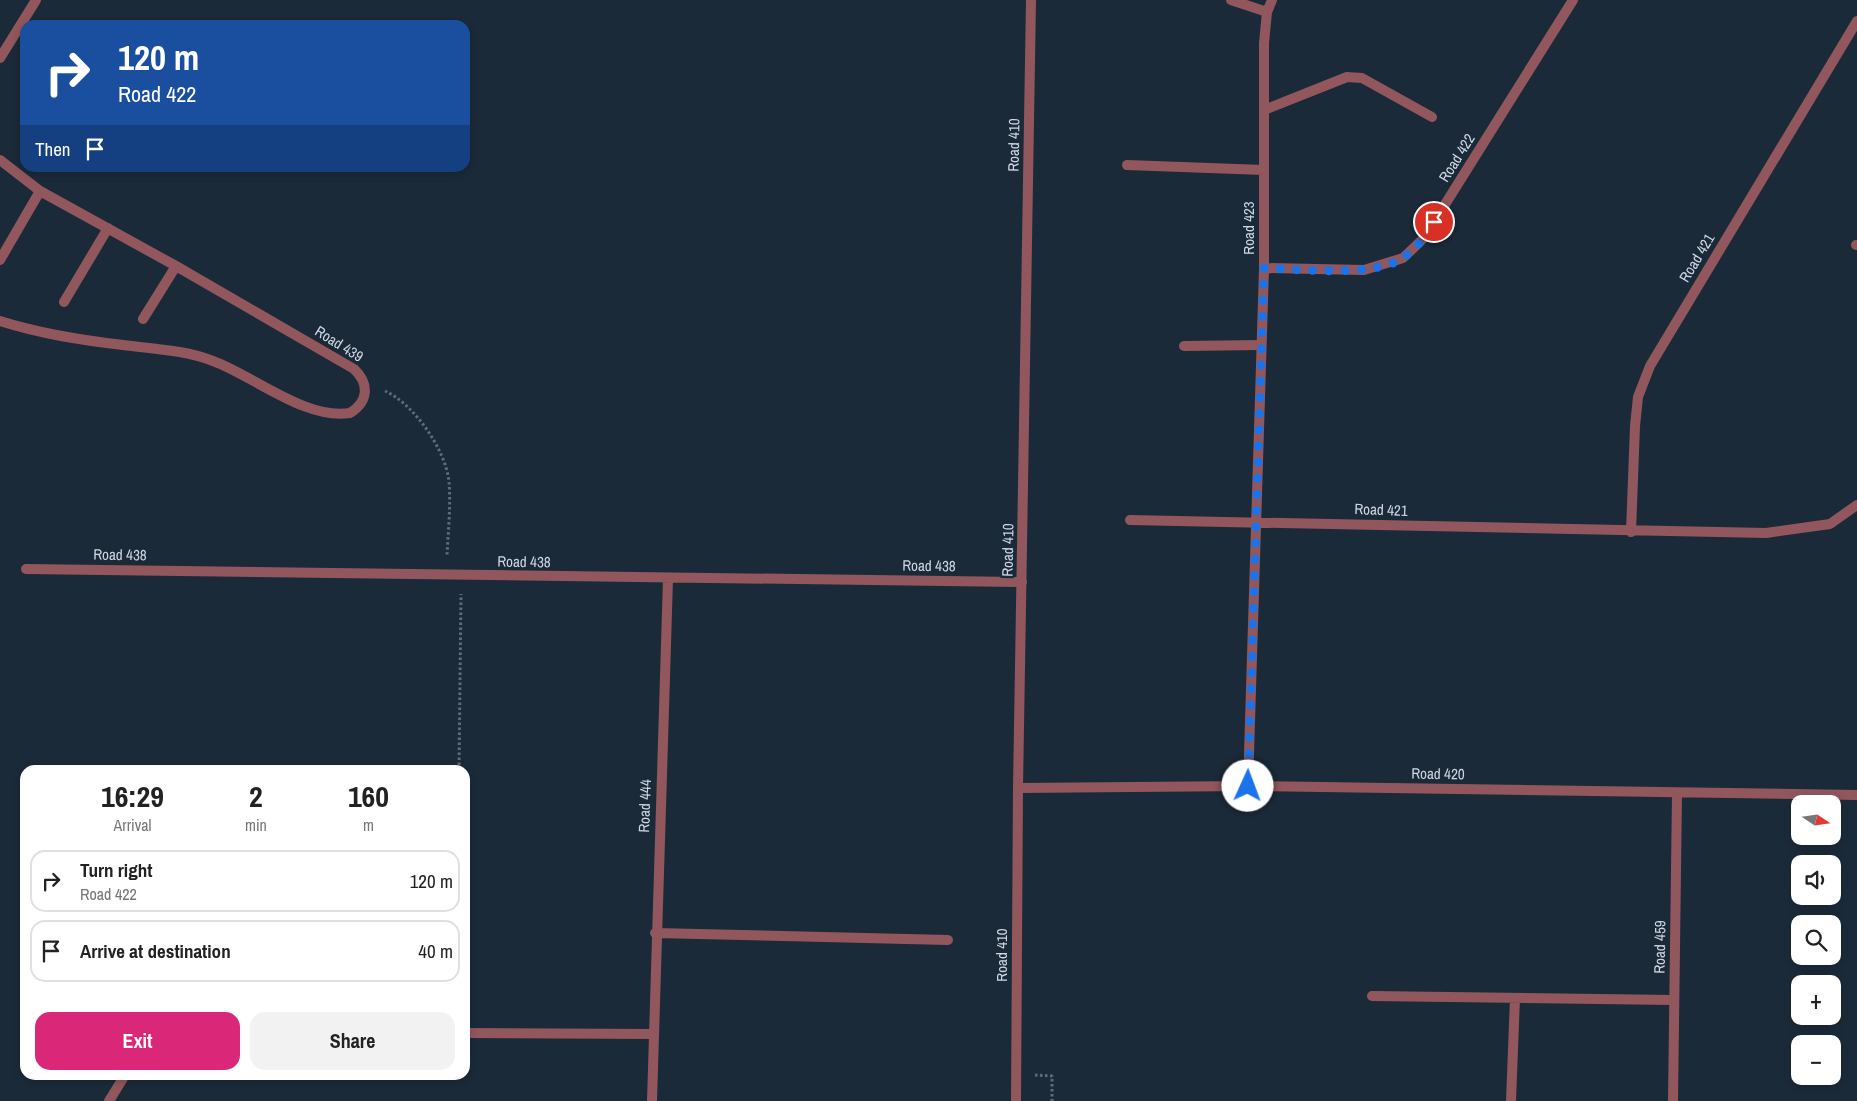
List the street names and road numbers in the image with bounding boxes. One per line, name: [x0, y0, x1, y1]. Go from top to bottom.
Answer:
street label: Road 410: [1003, 118, 1024, 172]
street label: Road 422: [1434, 129, 1480, 186]
street label: Road 423: [1238, 201, 1259, 255]
street label: Road 421: [1674, 229, 1719, 286]
street label: Road 439: [311, 321, 368, 367]
street label: Road 421: [1354, 498, 1408, 521]
street label: Road 410: [997, 523, 1018, 577]
street label: Road 438: [93, 544, 147, 565]
street label: Road 438: [497, 551, 551, 572]
street label: Road 438: [902, 555, 956, 576]
street label: Road 420: [1411, 763, 1465, 784]
street label: Road 444: [633, 779, 656, 833]
street label: Road 459: [1649, 920, 1670, 974]
street label: Road 410: [991, 928, 1012, 982]

